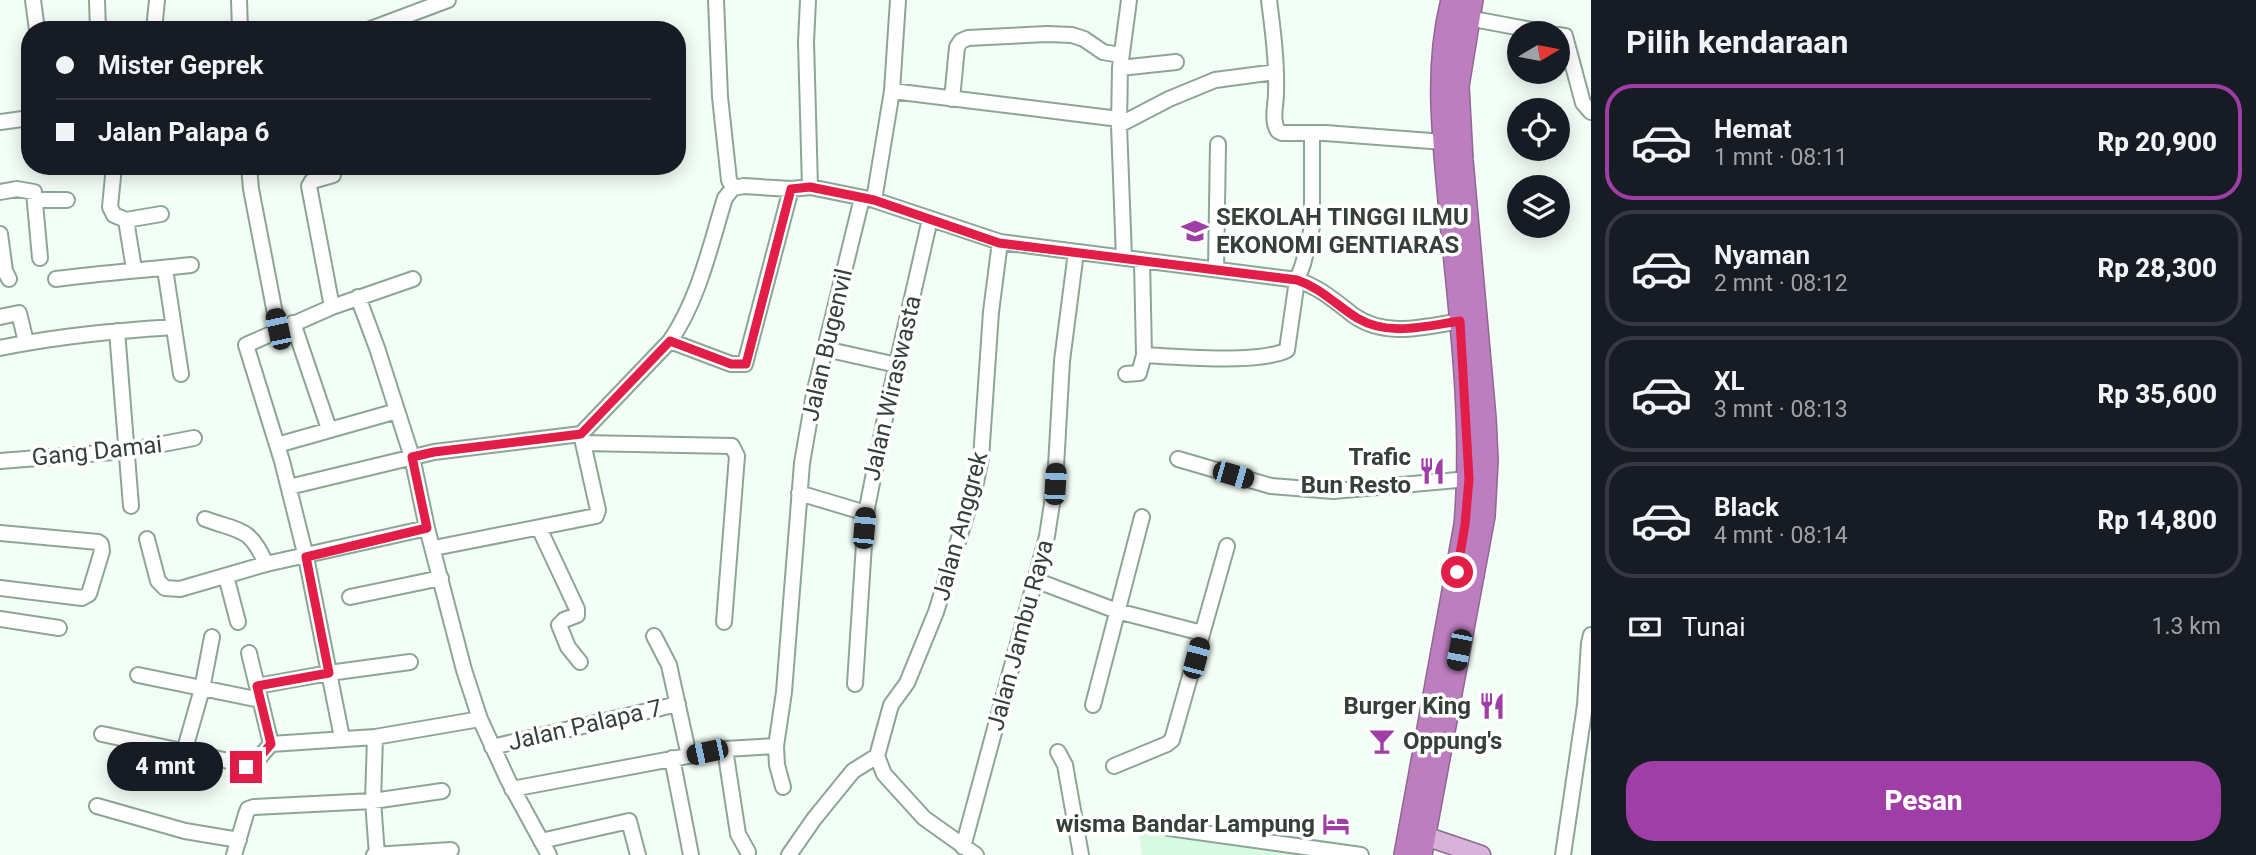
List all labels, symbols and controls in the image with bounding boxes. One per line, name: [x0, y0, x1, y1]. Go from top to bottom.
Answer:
north arrow: [1507, 21, 1570, 84]
map controls: [1507, 21, 1570, 238]
text: Pilih kendaraan: [1626, 23, 1848, 61]
text: Mister Geprek: [98, 50, 263, 80]
button: locate: [1507, 98, 1570, 161]
icon: car: [1630, 111, 1693, 174]
text: Hemat: [1714, 114, 1792, 144]
text: Jalan Palapa 6: [98, 117, 270, 147]
text: Rp 20,900: [2097, 127, 2217, 157]
text: 1 mnt · 08:11: [1714, 144, 1848, 171]
button: layers: [1507, 175, 1570, 238]
place label: SEKOLAH TINGGI ILMU EKONOMI GENTIARAS: [1216, 203, 1469, 259]
school or university icon: SEKOLAH TINGGI ILMU EKONOMI GENTIARAS: [1180, 216, 1210, 246]
icon: car: [1630, 237, 1693, 300]
text: Nyaman: [1714, 240, 1810, 270]
text: Rp 28,300: [2097, 253, 2217, 283]
street label: Jalan Bugenvil: [796, 266, 858, 424]
text: 2 mnt · 08:12: [1714, 270, 1848, 297]
street label: Jalan Wiraswasta: [857, 293, 927, 483]
car: [264, 306, 293, 352]
icon: car: [1630, 363, 1693, 426]
text: XL: [1714, 366, 1745, 396]
text: Rp 35,600: [2097, 379, 2217, 409]
text: 3 mnt · 08:13: [1714, 396, 1848, 423]
street label: Gang Damai: [30, 430, 164, 472]
place label: Trafic Bun Resto: [1301, 443, 1411, 499]
street label: Jalan Anggrek: [927, 448, 994, 604]
restaurant icon: Trafic Bun Resto: [1417, 456, 1447, 486]
car: [1210, 459, 1257, 491]
car: [1044, 462, 1067, 506]
icon: car: [1630, 489, 1693, 552]
text: Black: [1714, 492, 1779, 522]
text: Rp 14,800: [2097, 505, 2217, 535]
car: [852, 506, 877, 550]
text: 4 mnt · 08:14: [1714, 522, 1848, 549]
street label: Jalan Jambu Raya: [981, 537, 1059, 733]
route start: [1441, 556, 1473, 588]
icon: cash: [1626, 608, 1664, 646]
text: Tunai: [1682, 612, 1745, 642]
text: 1.3 km: [2152, 613, 2221, 640]
car: [1445, 627, 1474, 673]
car: [1181, 635, 1212, 681]
restaurant icon: Burger King: [1477, 691, 1507, 721]
place label: Burger King: [1343, 692, 1471, 720]
street label: Jalan Palapa 7: [505, 694, 665, 756]
bar icon: Oppung's: [1367, 726, 1397, 756]
place label: Oppung's: [1403, 727, 1502, 755]
car: [685, 737, 730, 767]
callout: 4 mnt: [106, 742, 222, 792]
route end: [230, 751, 262, 783]
text: 4 mnt: [135, 753, 195, 780]
button: Pesan: [1626, 761, 2221, 841]
hotel icon: wisma Bandar Lampung: [1321, 809, 1351, 839]
place label: wisma Bandar Lampung: [1056, 810, 1315, 838]

